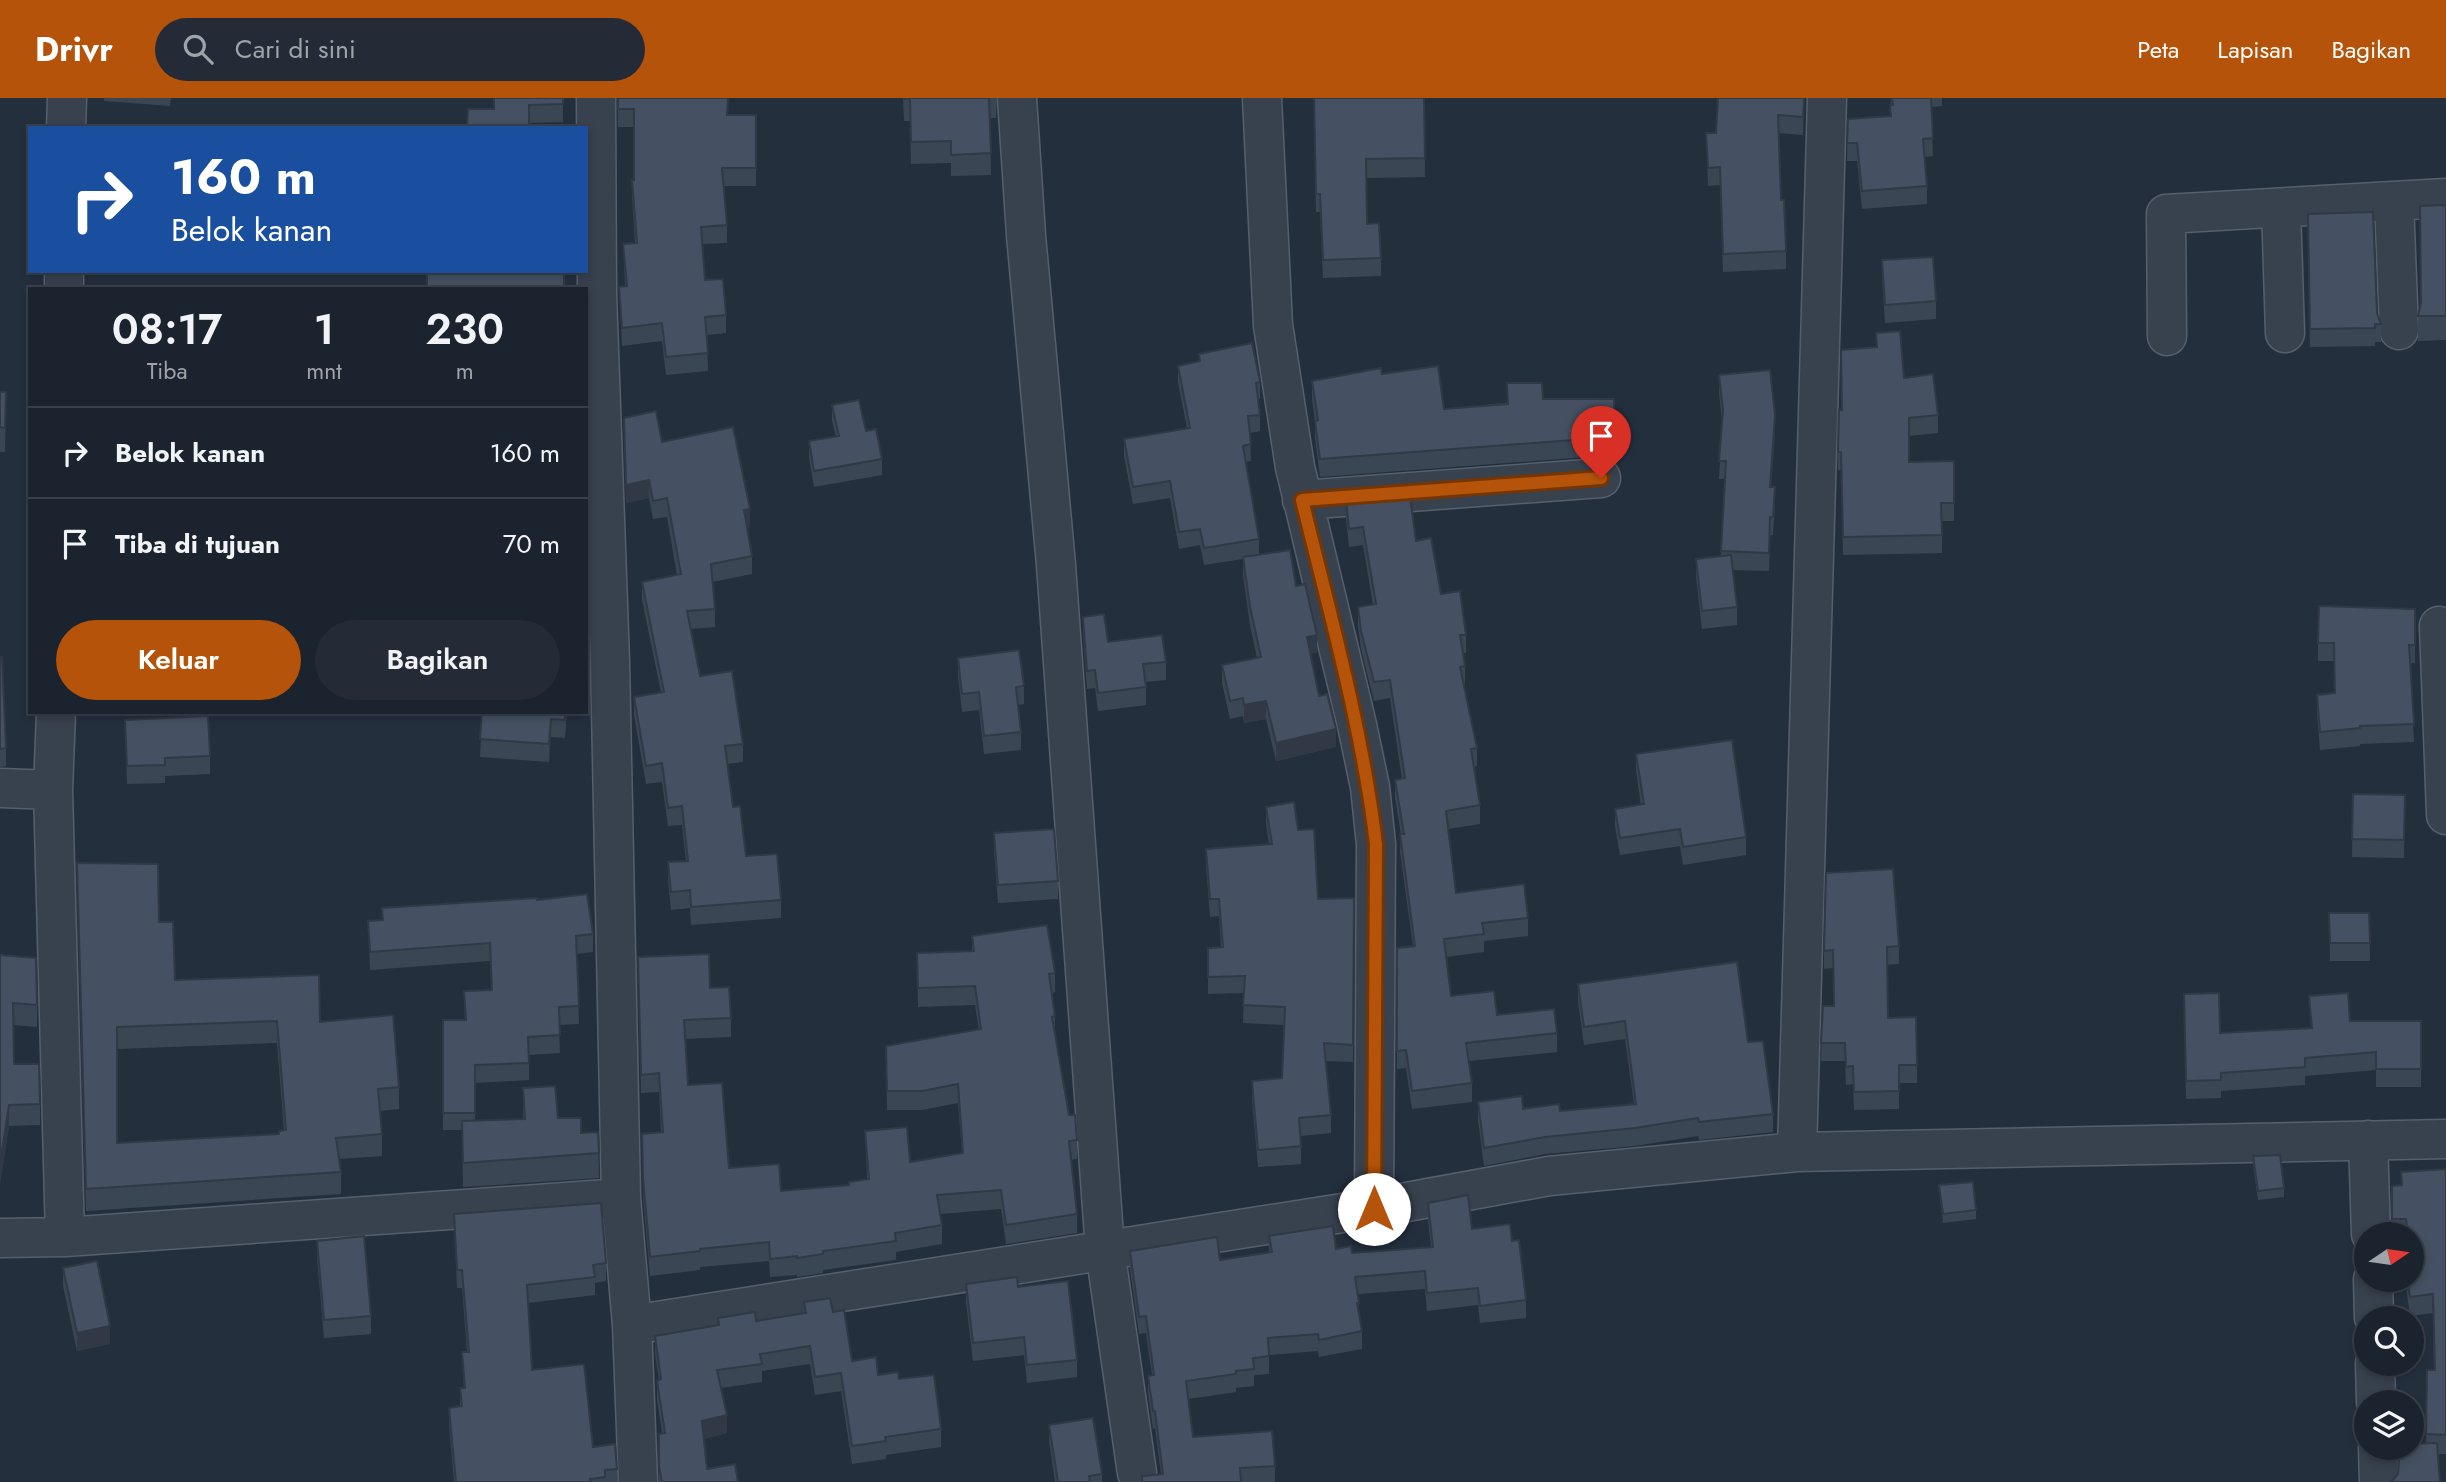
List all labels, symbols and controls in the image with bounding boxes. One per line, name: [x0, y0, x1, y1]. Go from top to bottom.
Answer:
search box: [155, 18, 645, 81]
text: Drivr: [35, 26, 113, 73]
icon: search: [179, 30, 217, 68]
text: Cari di sini: [235, 30, 356, 68]
text: Peta: [2137, 32, 2179, 67]
text: Lapisan: [2217, 32, 2293, 67]
text: Bagikan: [2331, 32, 2411, 67]
text: 160 m: [171, 142, 316, 212]
icon: right: [56, 154, 147, 245]
text: Belok kanan: [171, 207, 332, 253]
text: 08:17: [112, 299, 222, 360]
text: 1: [314, 299, 334, 360]
text: 230: [426, 299, 504, 360]
text: Tiba: [147, 354, 188, 388]
text: mnt: [306, 354, 342, 388]
text: m: [456, 354, 474, 388]
pin: [1571, 406, 1631, 478]
icon: arrive: [1582, 417, 1620, 455]
icon: right: [56, 434, 94, 472]
text: Belok kanan: [115, 434, 265, 472]
text: 160 m: [490, 434, 560, 472]
icon: arrive: [56, 525, 94, 563]
text: Tiba di tujuan: [115, 525, 280, 563]
text: 70 m: [503, 525, 560, 563]
button: Keluar: [56, 620, 301, 700]
button: Bagikan: [315, 620, 560, 700]
position arrow: [1337, 1172, 1411, 1246]
north arrow: [2354, 1222, 2424, 1292]
map controls: [2354, 1222, 2424, 1460]
button: search: [2354, 1306, 2424, 1376]
button: layers: [2354, 1390, 2424, 1460]

